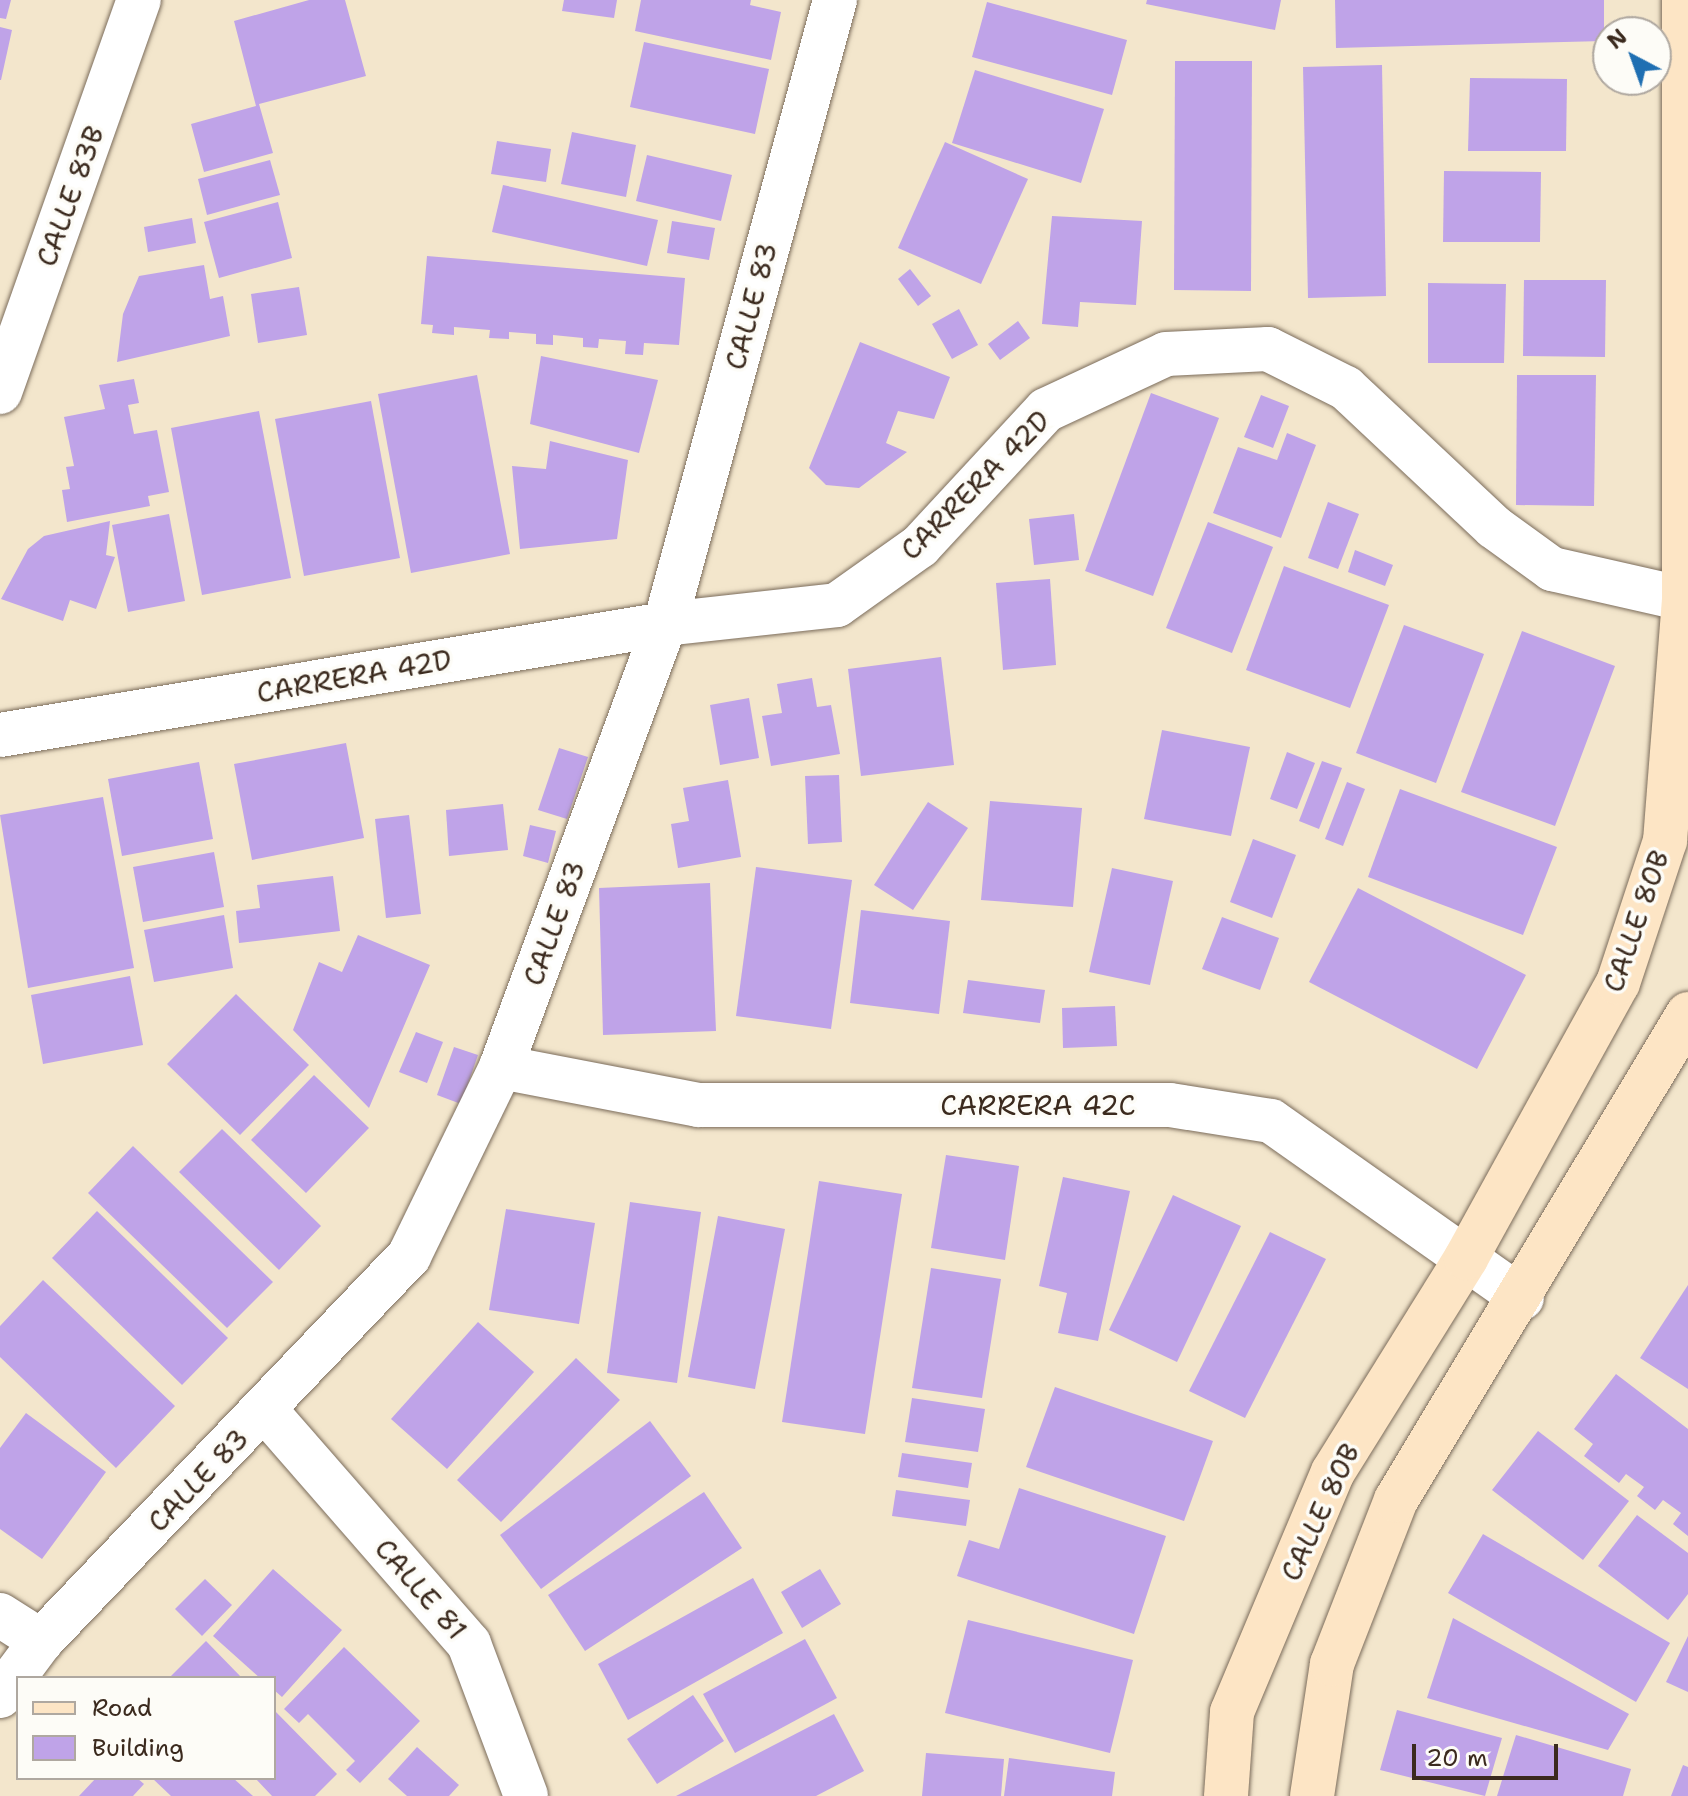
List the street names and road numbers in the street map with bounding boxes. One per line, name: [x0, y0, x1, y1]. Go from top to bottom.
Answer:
street label: CALLE 83B: [29, 121, 111, 271]
street label: CALLE 83: [718, 239, 784, 373]
street label: CARRERA 42D: [893, 403, 1057, 567]
street label: CARRERA 42D: [254, 642, 454, 710]
street label: CALLE 80B: [1596, 846, 1676, 996]
street label: CALLE 83: [516, 856, 592, 990]
street label: CARRERA 42C: [940, 1088, 1136, 1122]
street label: CALLE 83: [141, 1421, 255, 1539]
street label: CALLE 80B: [1274, 1438, 1366, 1586]
street label: CALLE 81: [368, 1532, 474, 1646]

